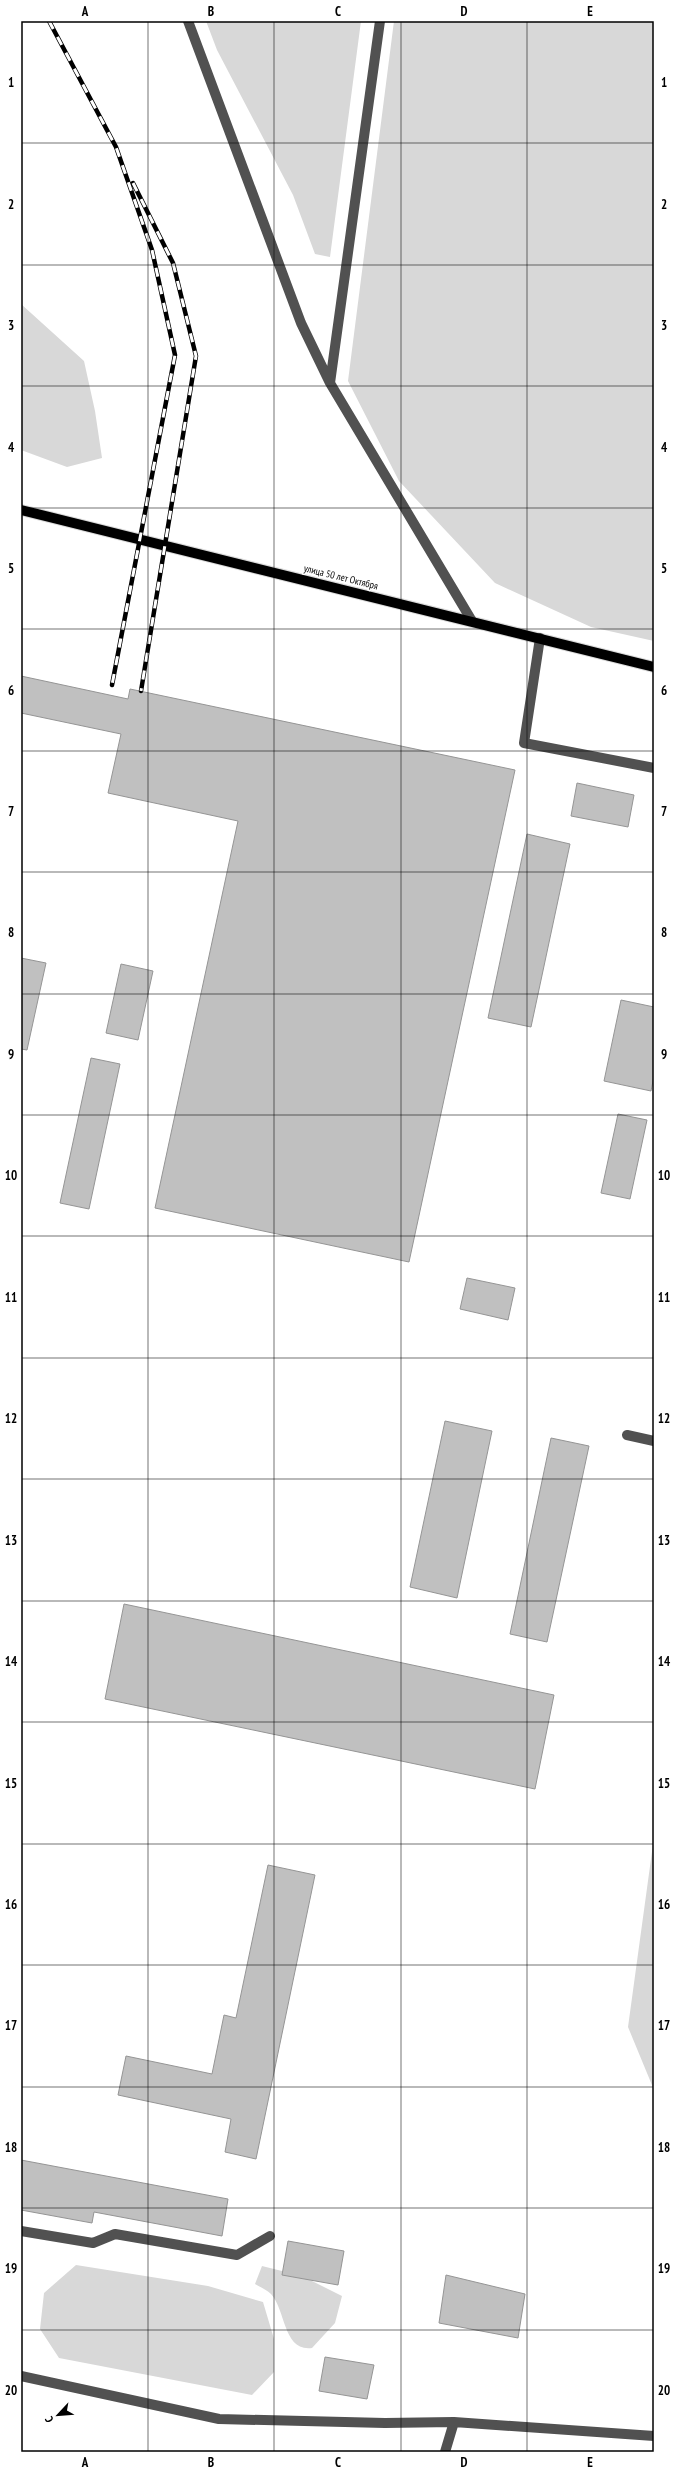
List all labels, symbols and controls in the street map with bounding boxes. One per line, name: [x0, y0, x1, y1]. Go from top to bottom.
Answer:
text: A: [81, 3, 89, 20]
text: B: [208, 3, 214, 20]
text: C: [335, 3, 341, 20]
text: D: [461, 3, 468, 20]
text: E: [587, 3, 593, 20]
text: 1: [8, 74, 14, 91]
text: 1: [661, 74, 667, 91]
text: 2: [8, 196, 14, 213]
text: 2: [661, 196, 667, 213]
text: 3: [8, 317, 14, 334]
text: 3: [661, 317, 667, 334]
text: 4: [8, 439, 15, 456]
text: 4: [661, 439, 668, 456]
text: 5: [8, 560, 14, 577]
text: 5: [661, 560, 667, 577]
street label: улица 50 лет Октября: [303, 562, 380, 593]
text: 6: [8, 682, 14, 699]
text: 6: [661, 682, 667, 699]
text: 7: [8, 803, 14, 820]
text: 7: [661, 803, 667, 820]
text: 8: [8, 924, 14, 941]
text: 8: [661, 924, 667, 941]
text: 9: [8, 1046, 14, 1063]
text: 9: [661, 1046, 667, 1063]
text: 10: [5, 1167, 17, 1184]
text: 10: [658, 1167, 670, 1184]
text: 11: [5, 1289, 17, 1306]
text: 11: [658, 1289, 670, 1306]
text: 12: [5, 1410, 17, 1427]
text: 12: [658, 1410, 670, 1427]
text: 13: [5, 1532, 17, 1549]
text: 13: [658, 1532, 670, 1549]
text: 14: [5, 1653, 18, 1670]
text: 14: [658, 1653, 671, 1670]
text: 15: [5, 1775, 17, 1792]
text: 15: [658, 1775, 670, 1792]
text: 16: [5, 1896, 17, 1913]
text: 16: [658, 1896, 670, 1913]
text: 17: [5, 2017, 17, 2034]
text: 17: [658, 2017, 670, 2034]
text: 18: [5, 2139, 17, 2156]
text: 18: [658, 2139, 670, 2156]
text: 19: [5, 2260, 17, 2277]
text: 19: [658, 2260, 670, 2277]
text: 20: [5, 2382, 17, 2399]
text: 20: [658, 2382, 670, 2399]
north arrow: [38, 2395, 78, 2435]
text: С: [42, 2414, 56, 2425]
text: A: [81, 2454, 89, 2471]
text: B: [208, 2454, 214, 2471]
text: C: [335, 2454, 341, 2471]
text: D: [461, 2454, 468, 2471]
text: E: [587, 2454, 593, 2471]

